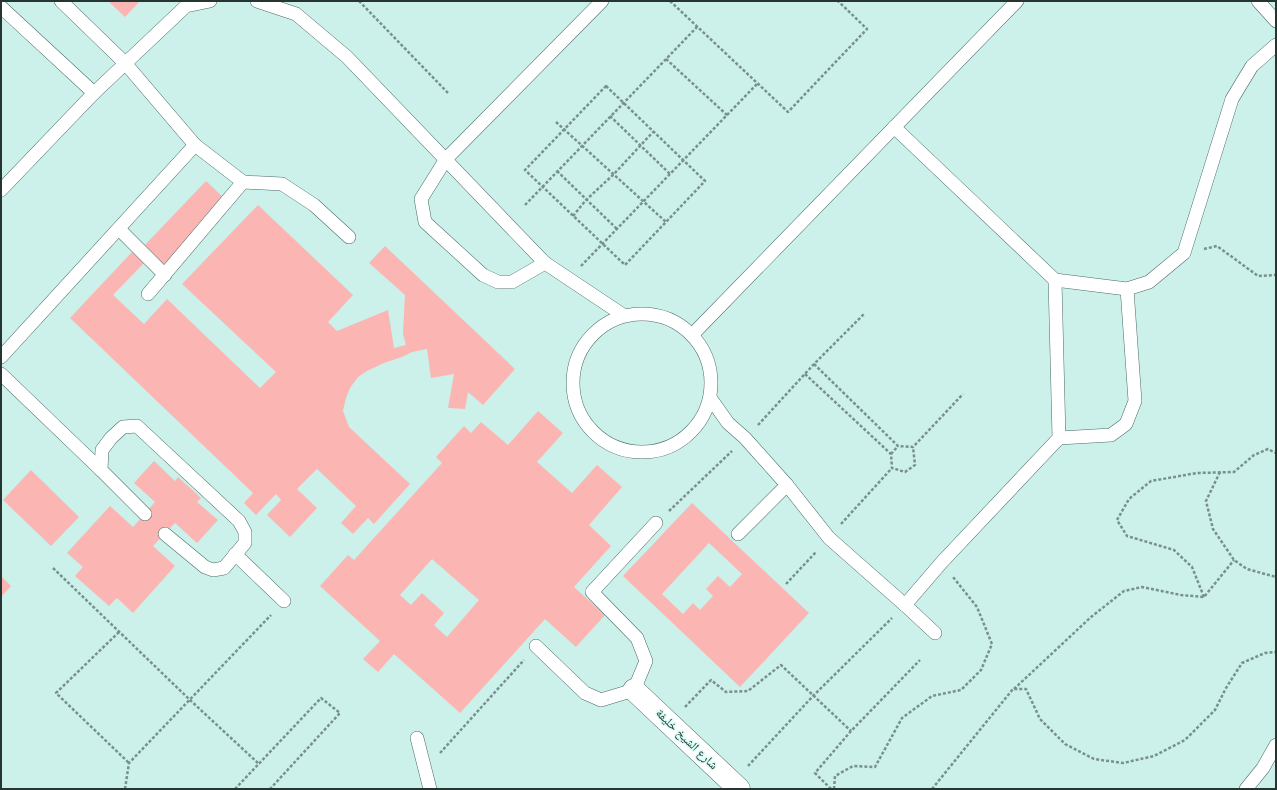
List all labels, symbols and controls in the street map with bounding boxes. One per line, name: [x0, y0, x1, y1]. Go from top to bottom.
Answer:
street label: شارع الشيخ خليفة: [652, 705, 722, 774]

